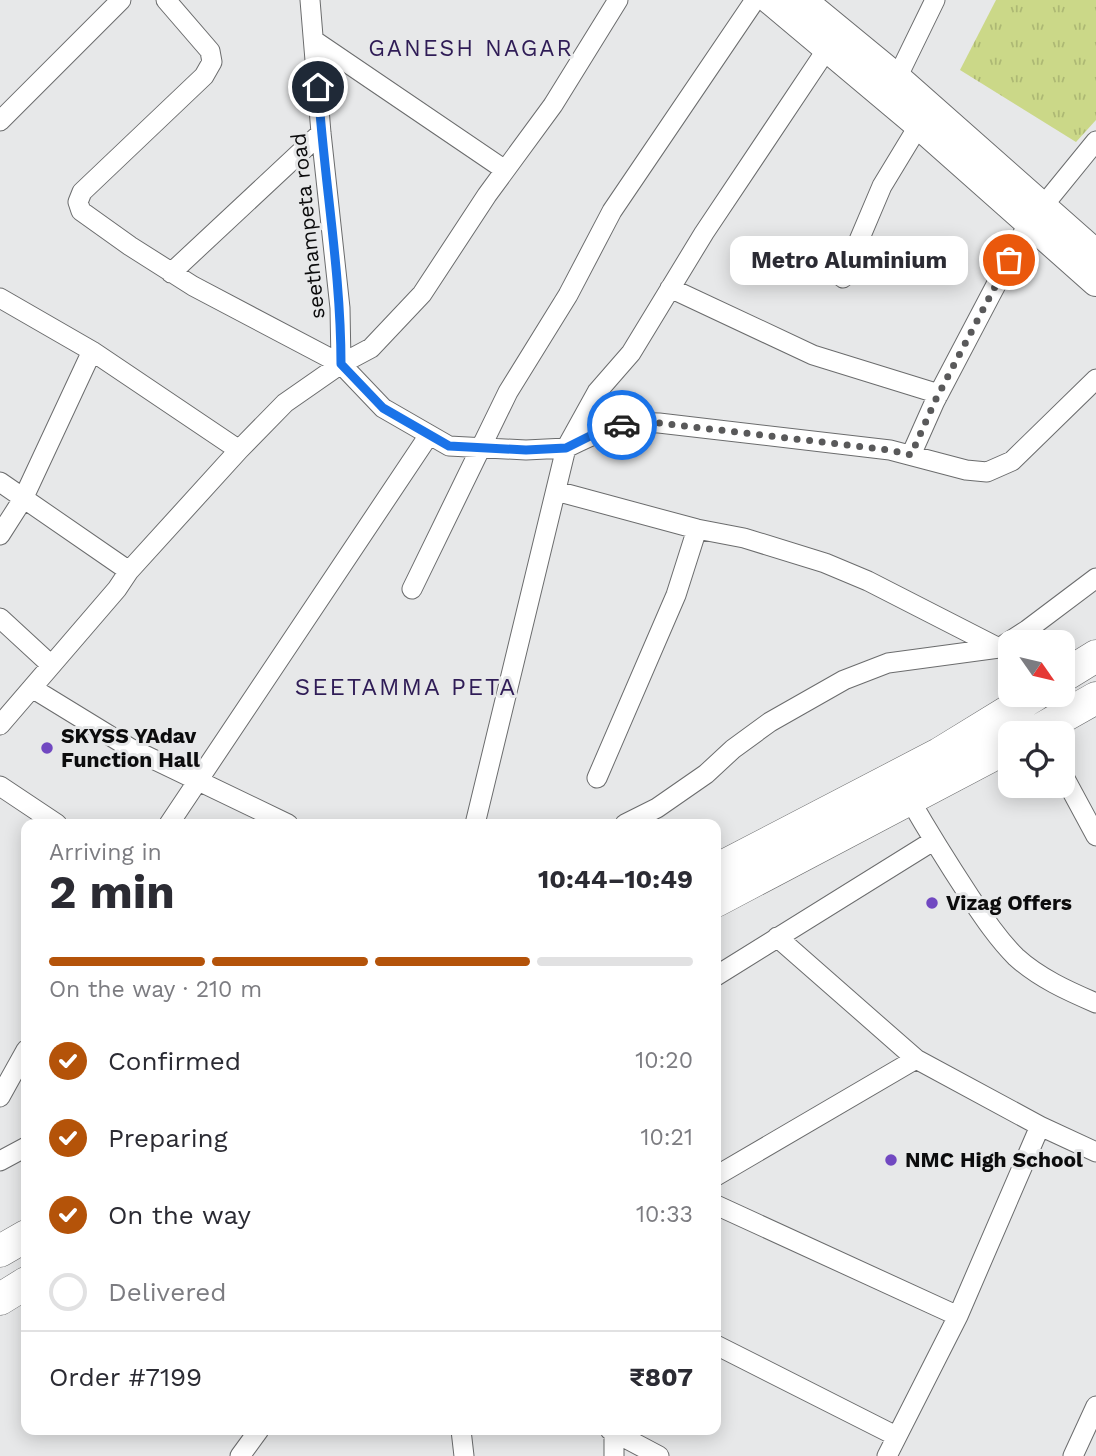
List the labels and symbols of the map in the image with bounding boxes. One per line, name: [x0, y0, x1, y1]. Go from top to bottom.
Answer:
district label: GANESH NAGAR: [368, 35, 574, 62]
pin: [288, 57, 348, 117]
street label: seethampeta road: [285, 132, 330, 320]
pin: [979, 230, 1039, 290]
callout: Metro Aluminium: [729, 236, 967, 284]
courier: [587, 390, 657, 460]
north arrow: [998, 630, 1074, 707]
district label: SEETAMMA PETA: [295, 673, 517, 701]
place label: SKYSS YAdav Function Hall: [61, 723, 200, 772]
marker: SKYSS YAdav Function Hall: [39, 740, 55, 756]
place label: Vizag Offers: [946, 890, 1072, 915]
marker: Vizag Offers: [924, 895, 940, 911]
place label: NMC High School: [905, 1147, 1083, 1172]
marker: NMC High School: [883, 1152, 899, 1168]

